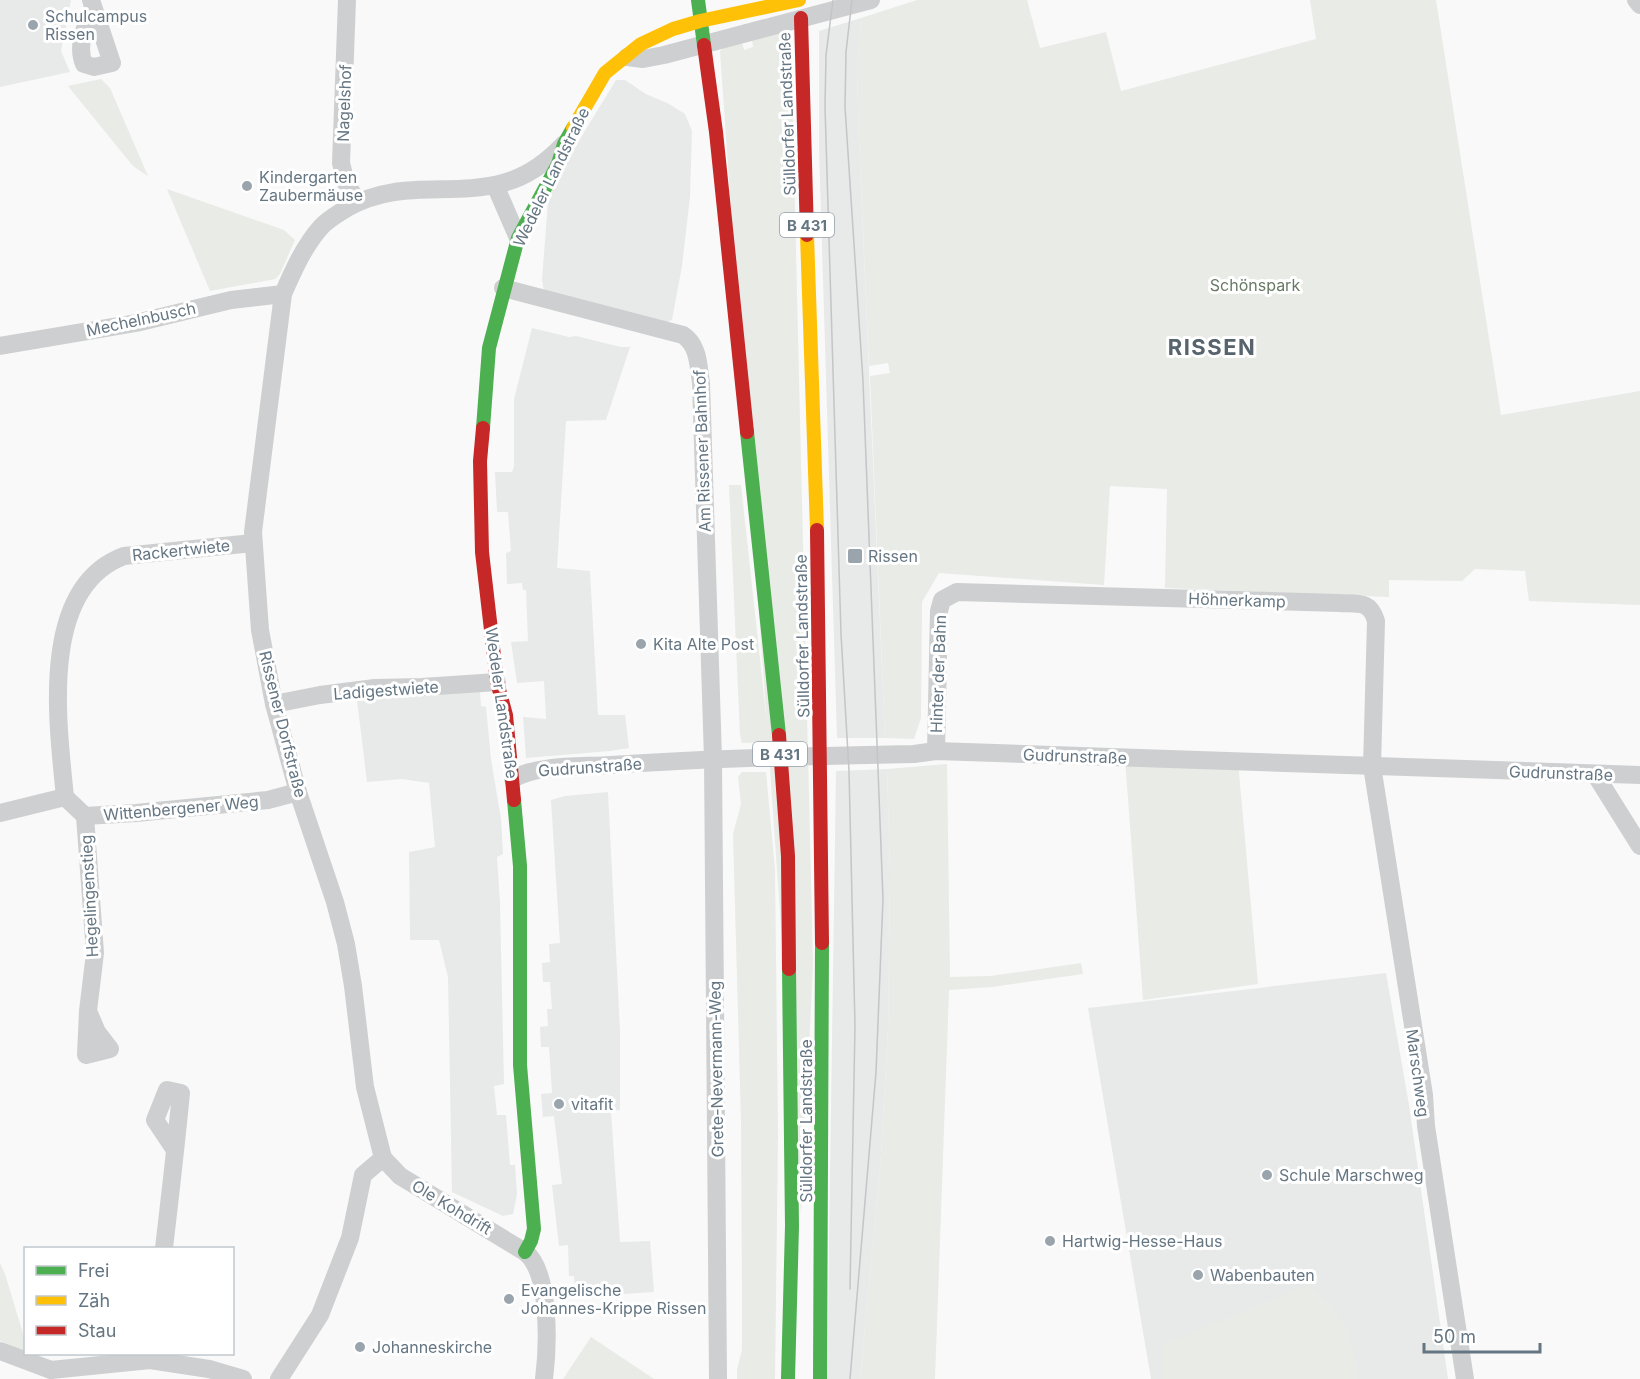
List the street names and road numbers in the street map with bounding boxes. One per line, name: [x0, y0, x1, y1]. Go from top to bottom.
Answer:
street label: Sülldorfer Landstraße: [774, 32, 800, 196]
street label: Nagelshof: [333, 64, 355, 142]
street label: Wedeler Landstraße: [509, 104, 593, 250]
road number: B 431: [780, 213, 834, 237]
street label: Mechelnbusch: [84, 298, 198, 340]
street label: Am Rissener Bahnhof: [689, 369, 715, 533]
street label: Rackertwiete: [131, 535, 231, 565]
street label: Sülldorfer Landstraße: [791, 554, 813, 718]
street label: Höhnerkamp: [1188, 588, 1286, 612]
street label: Hinter der Bahn: [926, 615, 950, 733]
street label: Wedeler Landstraße: [481, 626, 523, 780]
street label: Rissener Dorfstraße: [255, 649, 311, 799]
street label: Ladigestwiete: [333, 676, 439, 704]
road number: B 431: [753, 742, 807, 766]
street label: Gudrunstraße: [1023, 744, 1127, 768]
street label: Gudrunstraße: [537, 753, 643, 781]
street label: Gudrunstraße: [1509, 761, 1613, 785]
street label: Wittenbergener Weg: [103, 791, 259, 825]
street label: Hegelingenstieg: [76, 834, 102, 958]
street label: Grete-Nevermann-Weg: [704, 980, 728, 1158]
street label: Marschweg: [1402, 1028, 1434, 1118]
street label: Sülldorfer Landstraße: [796, 1039, 816, 1203]
street label: Ole Kohdrift: [408, 1175, 496, 1239]

